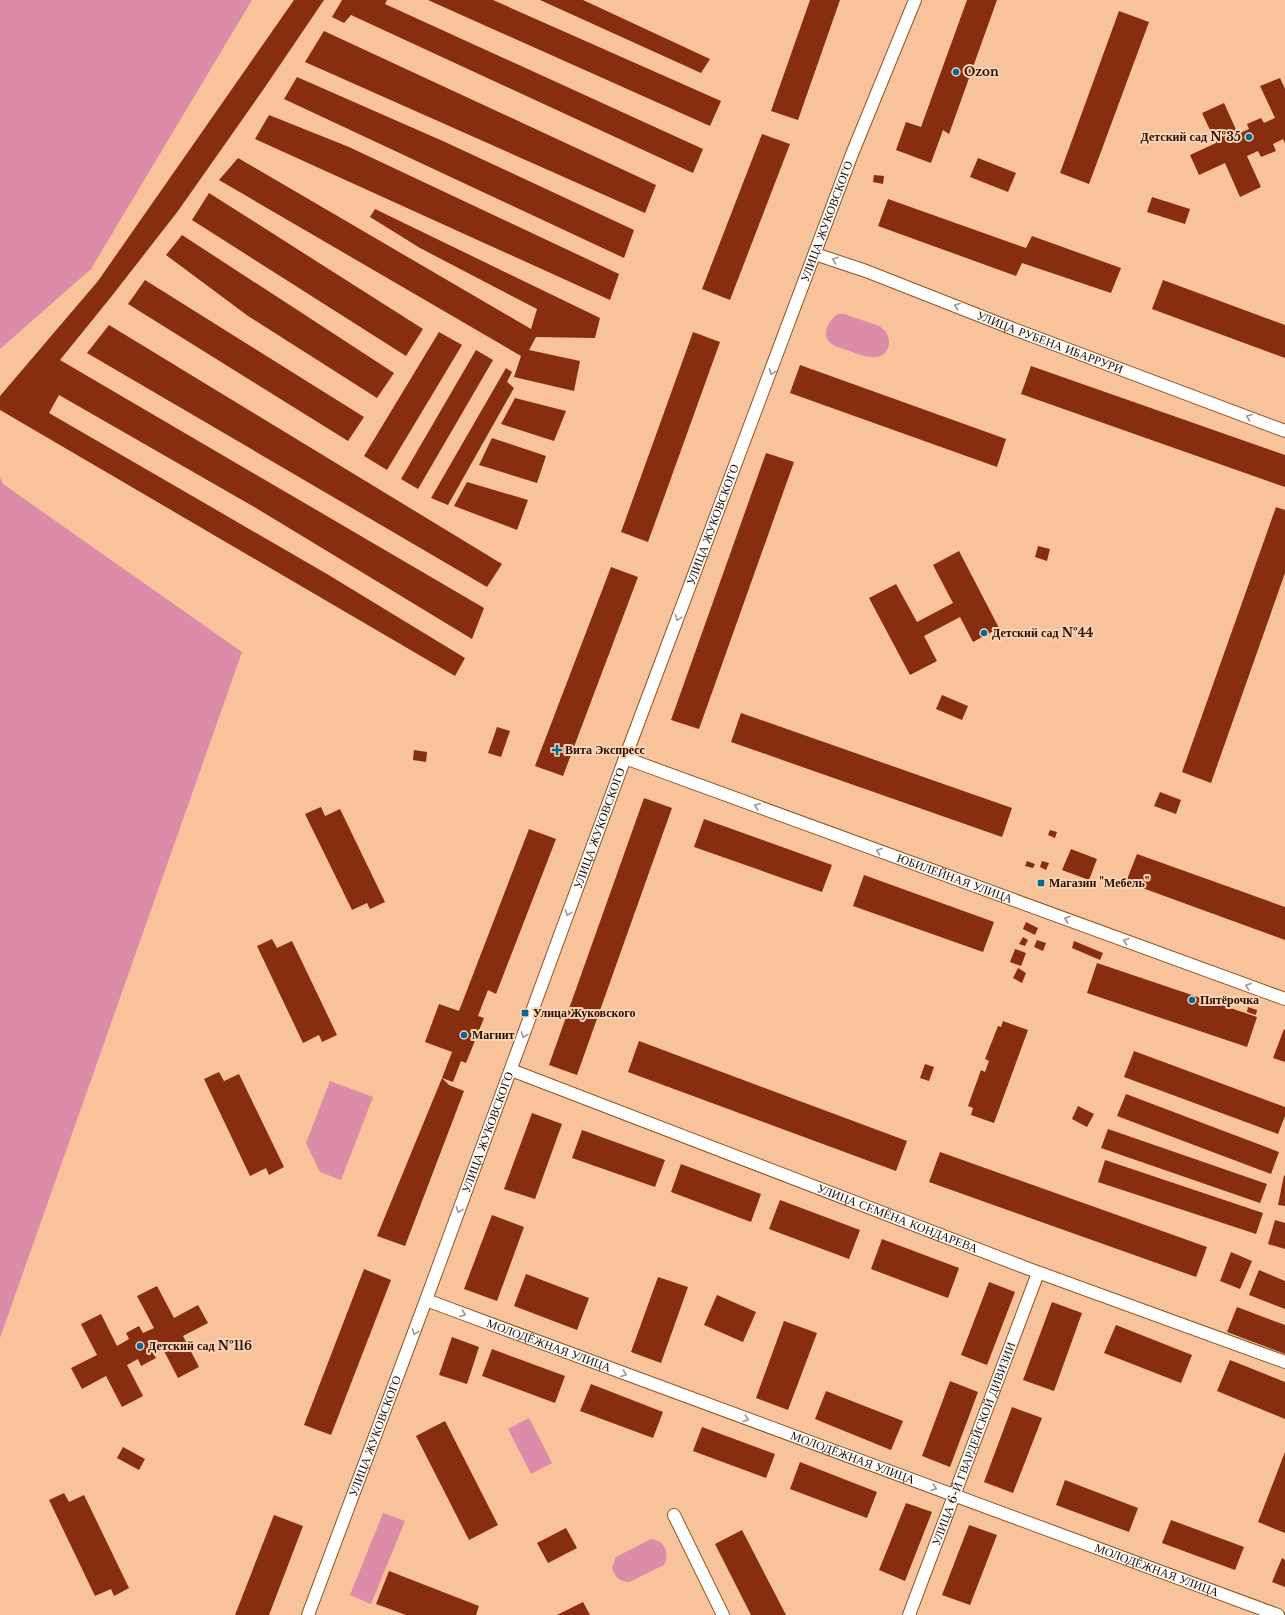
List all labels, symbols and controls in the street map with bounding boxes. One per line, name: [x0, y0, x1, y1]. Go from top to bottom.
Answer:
place label: Ozon: [964, 64, 999, 79]
marker: Ozon: [951, 67, 961, 77]
place label: Детский сад №35: [1141, 129, 1241, 144]
marker: Детский сад №35: [1244, 132, 1254, 142]
street label: УЛИЦА ЖУКОВСКОГО: [797, 158, 856, 284]
one-way arrow: [832, 256, 839, 265]
one-way arrow: [953, 303, 960, 311]
street label: УЛИЦА РУБЕНА ИБАРРУРИ: [975, 307, 1126, 377]
one-way arrow: [768, 368, 776, 375]
one-way arrow: [1245, 414, 1252, 422]
street label: УЛИЦА ЖУКОВСКОГО: [683, 462, 742, 587]
one-way arrow: [675, 614, 683, 621]
place label: Детский сад №44: [992, 625, 1094, 640]
marker: Детский сад №44: [979, 628, 989, 638]
place label: Вита Экспресс: [565, 742, 646, 757]
marker: Вита Экспресс: [552, 745, 562, 755]
street label: УЛИЦА ЖУКОВСКОГО: [570, 765, 628, 891]
one-way arrow: [753, 802, 760, 811]
one-way arrow: [875, 847, 882, 855]
street label: ЮБИЛЕЙНАЯ УЛИЦА: [895, 850, 1015, 906]
place label: Магазин "Мебель": [1049, 875, 1150, 890]
marker: Магазин "Мебель": [1036, 878, 1046, 888]
one-way arrow: [565, 910, 573, 917]
one-way arrow: [1063, 916, 1070, 924]
one-way arrow: [1123, 938, 1130, 946]
one-way arrow: [1245, 982, 1252, 990]
place label: Пятёрочка: [1200, 992, 1259, 1007]
marker: Пятёрочка: [1187, 995, 1197, 1005]
place label: Улица Жуковского: [533, 1005, 635, 1020]
marker: Улица Жуковского: [520, 1008, 530, 1018]
place label: Магнит: [472, 1027, 515, 1042]
marker: Магнит: [459, 1030, 469, 1040]
one-way arrow: [520, 1032, 528, 1039]
street label: УЛИЦА ЖУКОВСКОГО: [458, 1069, 516, 1195]
street label: УЛИЦА СЕМЁНА КОНДАРЕВА: [815, 1180, 980, 1256]
one-way arrow: [456, 1206, 464, 1213]
one-way arrow: [459, 1309, 466, 1318]
street label: МОЛОДЁЖНАЯ УЛИЦА: [485, 1315, 614, 1375]
one-way arrow: [411, 1328, 419, 1335]
place label: Детский сад №116: [148, 1338, 252, 1353]
street label: УЛИЦА 6-Й ГВАРДЕЙСКОЙ ДИВИЗИИ: [928, 1339, 1018, 1548]
marker: Детский сад №116: [135, 1341, 145, 1351]
one-way arrow: [620, 1369, 627, 1377]
street label: УЛИЦА ЖУКОВСКОГО: [345, 1373, 404, 1499]
one-way arrow: [742, 1414, 749, 1422]
street label: МОЛОДЁЖНАЯ УЛИЦА: [789, 1427, 917, 1487]
one-way arrow: [930, 1483, 937, 1492]
street label: МОЛОДЁЖНАЯ УЛИЦА: [1093, 1540, 1221, 1600]

